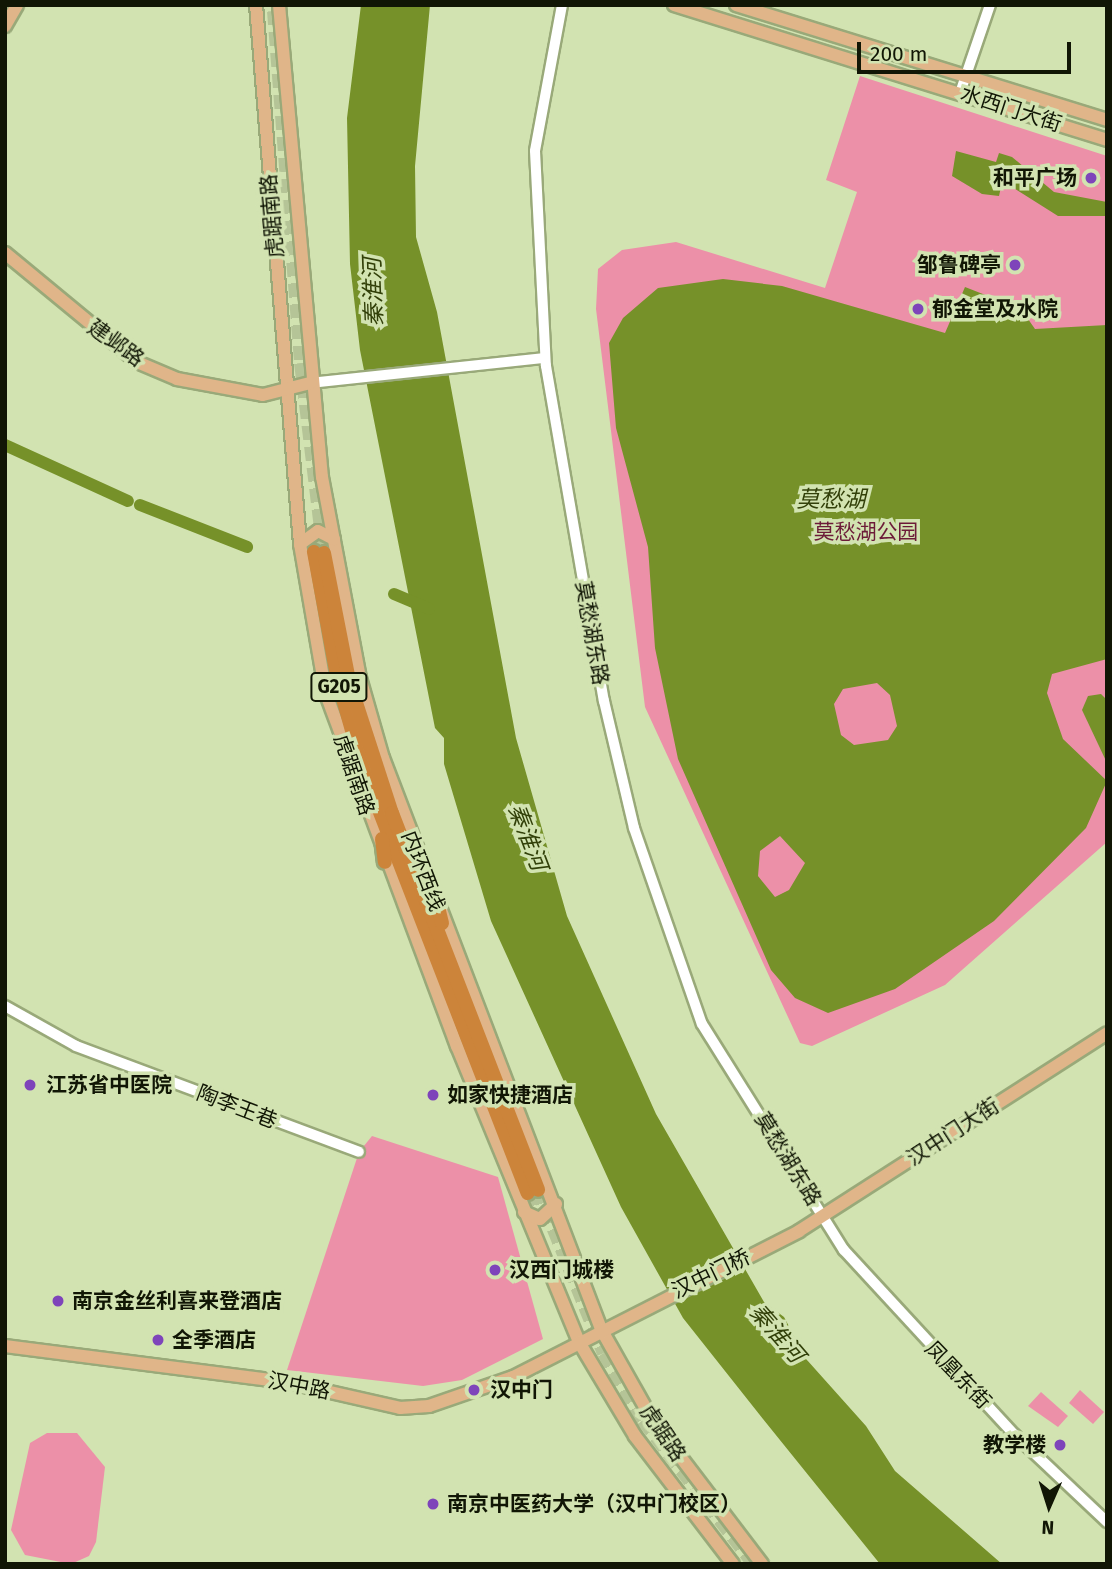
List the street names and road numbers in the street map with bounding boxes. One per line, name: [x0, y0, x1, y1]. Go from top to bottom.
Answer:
street label: 水西门大街: [957, 81, 1065, 137]
street label: 虎踞南路: [256, 173, 288, 259]
street label: 建邺路: [83, 314, 149, 372]
street label: 莫愁湖东路: [570, 579, 614, 687]
road number: G205: [309, 672, 369, 702]
street label: 虎踞南路: [328, 731, 380, 819]
street label: 内环西线: [396, 827, 450, 915]
street label: 陶李王巷: [193, 1080, 281, 1134]
street label: 汉中门大街: [902, 1093, 1004, 1171]
street label: 莫愁湖东路: [749, 1108, 827, 1210]
street label: 汉中门桥: [668, 1244, 754, 1304]
street label: 凤凰东街: [920, 1336, 996, 1414]
street label: 汉中路: [266, 1368, 332, 1404]
street label: 虎踞路: [635, 1400, 691, 1466]

